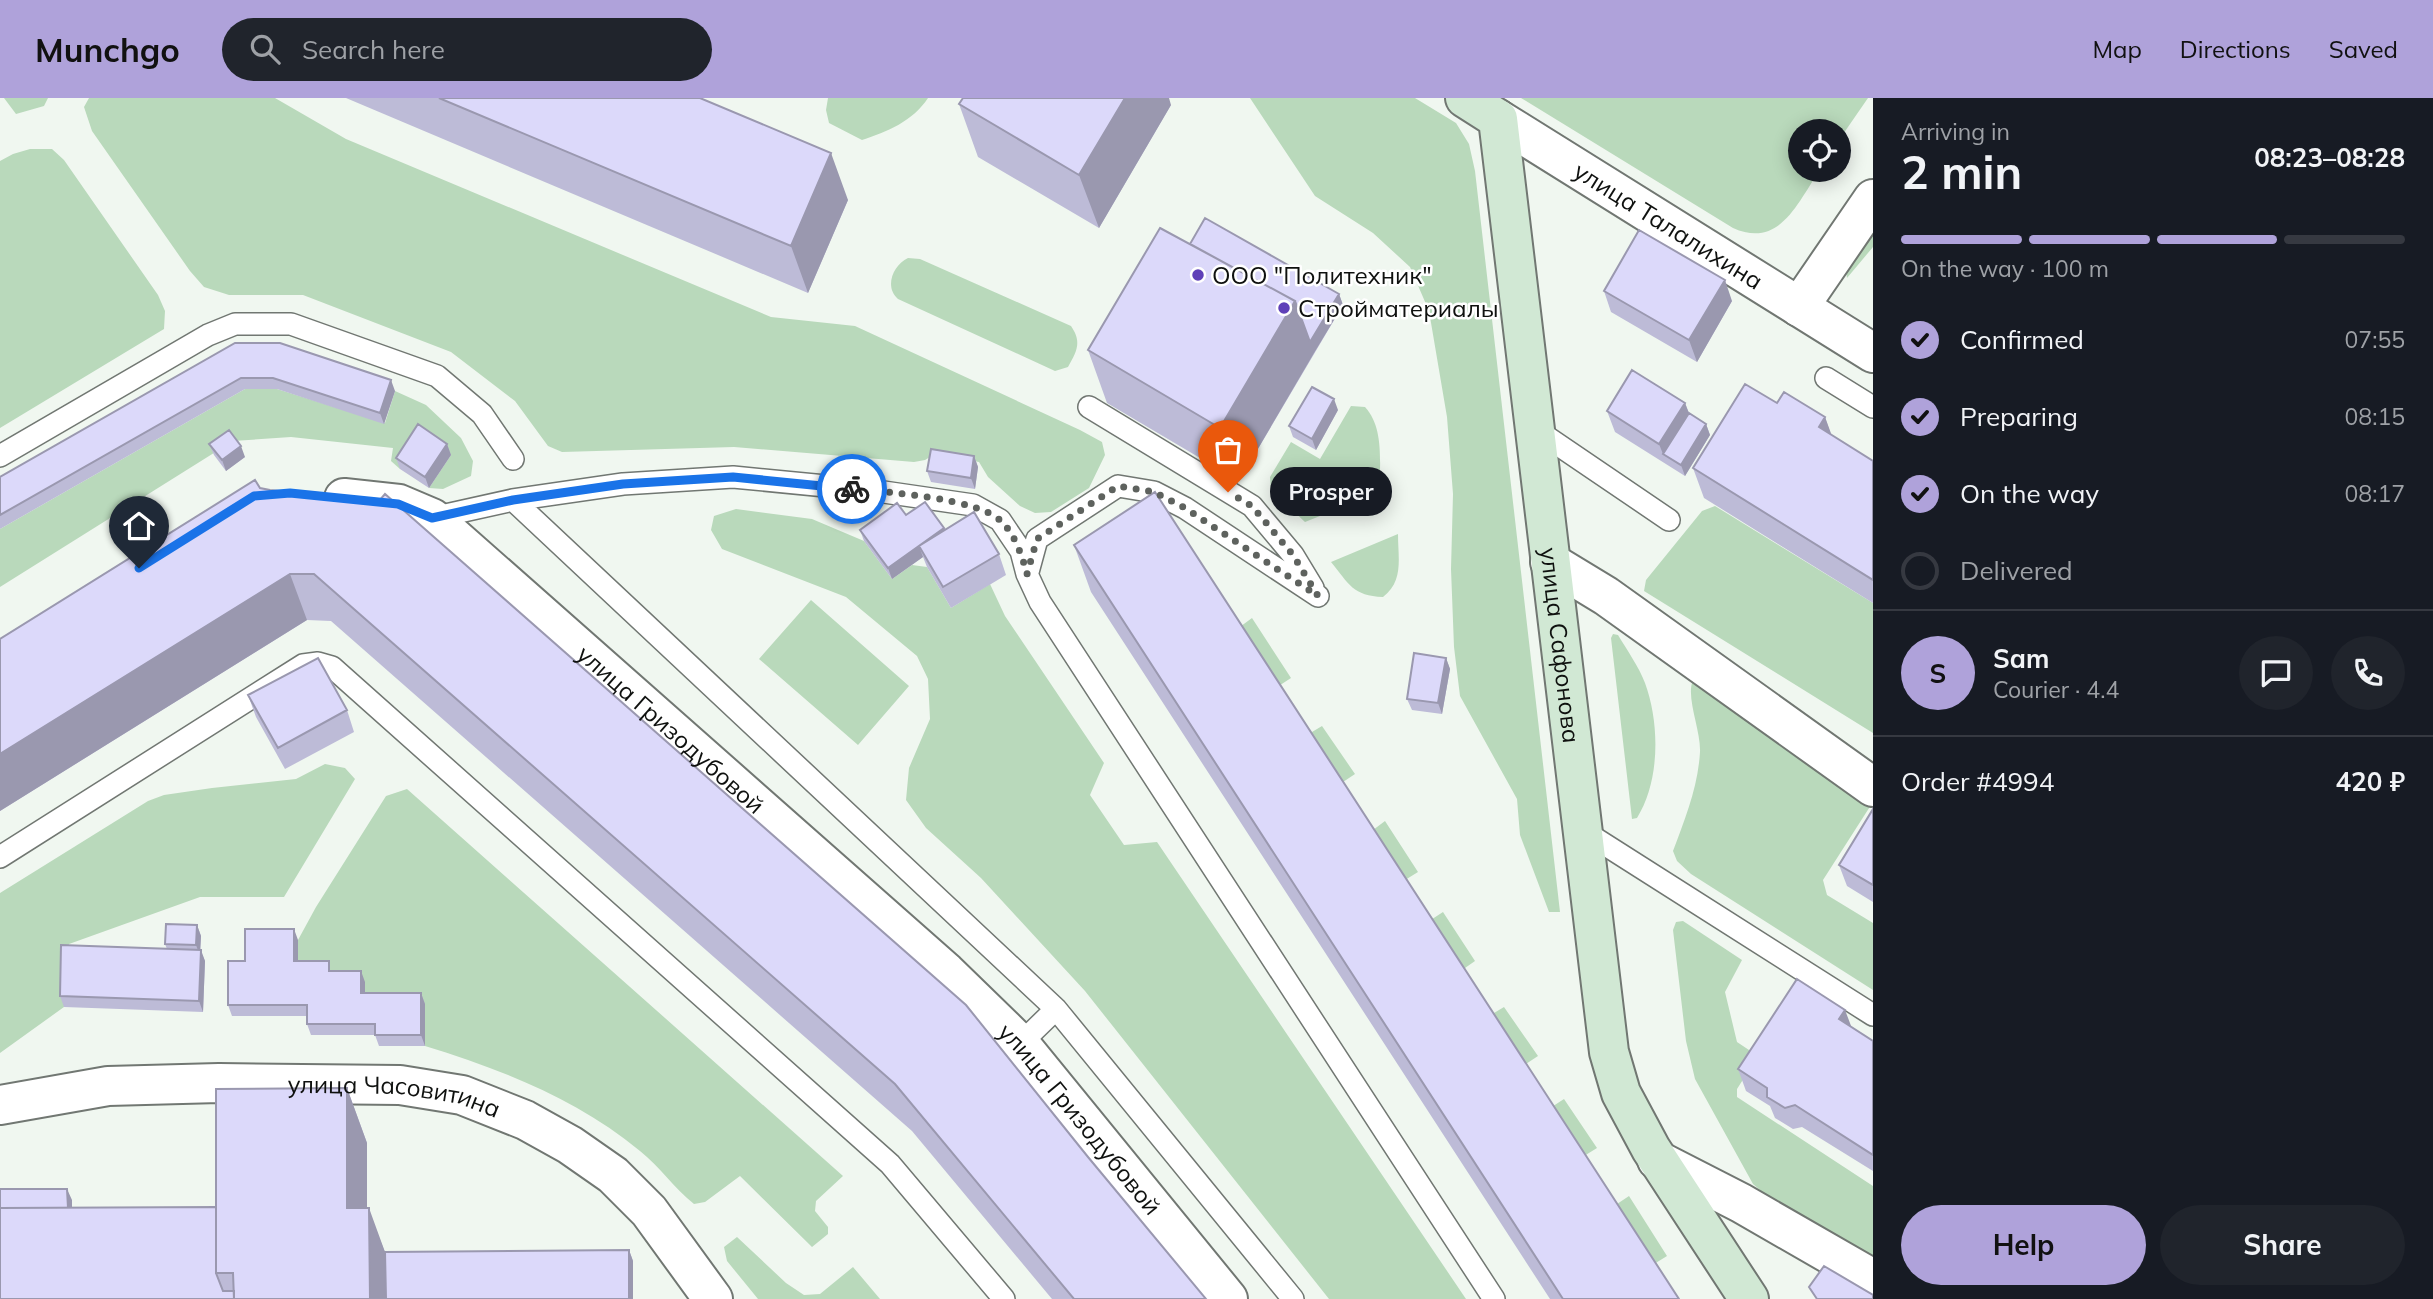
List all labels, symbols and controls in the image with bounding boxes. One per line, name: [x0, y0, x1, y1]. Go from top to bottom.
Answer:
search box: [222, 18, 712, 81]
text: Munchgo: [35, 29, 180, 70]
icon: search: [246, 30, 284, 68]
text: Search here: [302, 33, 445, 66]
text: Map: [2092, 34, 2142, 64]
text: Directions: [2180, 34, 2291, 64]
text: Saved: [2329, 34, 2398, 64]
text: Arriving in: [1901, 117, 2010, 146]
map controls: [1788, 119, 1851, 182]
button: locate: [1788, 119, 1851, 182]
text: 08:23–08:28: [2254, 141, 2405, 174]
text: 2 min: [1901, 143, 2022, 201]
street label: улица Талалихина: [1569, 155, 1769, 296]
text: On the way · 100 m: [1901, 254, 2109, 283]
place label: ООО "Политехник": [1212, 260, 1432, 290]
marker: ООО "Политехник": [1190, 267, 1206, 283]
place label: Стройматериалы: [1298, 293, 1499, 323]
marker: Стройматериалы: [1276, 300, 1292, 316]
icon: check: [1901, 321, 1939, 359]
text: Confirmed: [1960, 323, 2084, 356]
text: 07:55: [2345, 325, 2405, 354]
icon: check: [1901, 398, 1939, 436]
text: Preparing: [1960, 400, 2078, 433]
text: 08:15: [2345, 402, 2405, 431]
pin: [1198, 420, 1258, 492]
icon: bag: [1209, 431, 1247, 469]
courier: [817, 454, 887, 524]
callout: Prosper: [1270, 468, 1392, 516]
icon: bike: [833, 470, 871, 508]
icon: check: [1901, 475, 1939, 513]
text: Prosper: [1289, 477, 1374, 506]
text: On the way: [1960, 477, 2099, 510]
text: 08:17: [2345, 479, 2405, 508]
pin: [109, 496, 169, 568]
icon: home: [120, 507, 158, 545]
street label: улица Сафонова: [1534, 546, 1587, 745]
text: Delivered: [1960, 554, 2073, 587]
button: chat: [2239, 636, 2313, 710]
button: phone: [2331, 636, 2405, 710]
street label: улица Гризодубовой: [571, 638, 771, 820]
text: Sam: [1993, 642, 2049, 675]
text: S: [1930, 657, 1946, 690]
text: Courier · 4.4: [1993, 675, 2119, 704]
text: Order #4994: [1901, 765, 2054, 798]
text: 420 ₽: [2335, 765, 2405, 798]
street label: улица Гризодубовой: [992, 1016, 1168, 1221]
street label: улица Часовитина: [287, 1069, 505, 1124]
button: Help: [1901, 1205, 2146, 1285]
button: Share: [2160, 1205, 2405, 1285]

